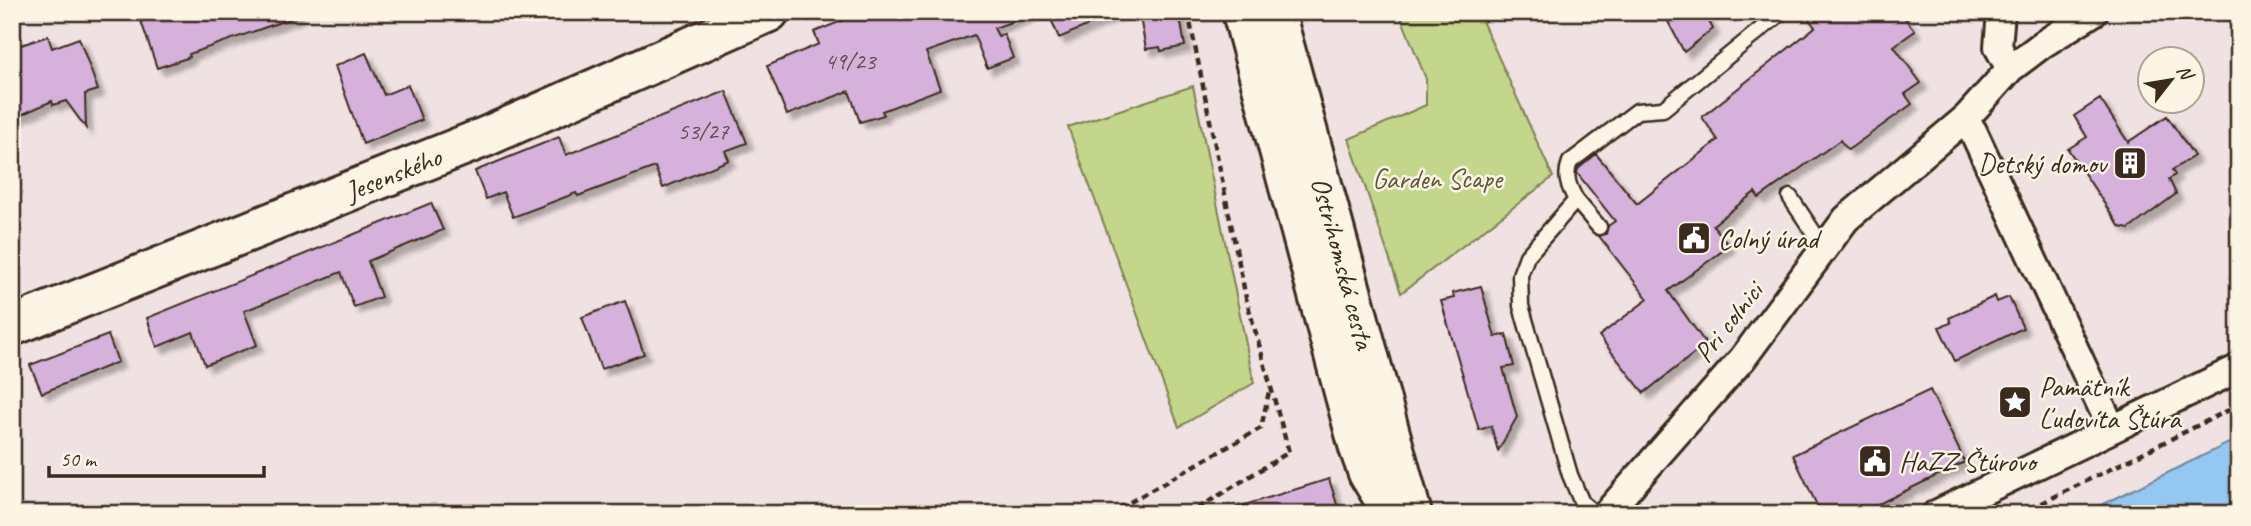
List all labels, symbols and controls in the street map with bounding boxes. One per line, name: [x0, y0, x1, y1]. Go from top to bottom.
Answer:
house number: 49/23: [824, 46, 878, 76]
north arrow: [2136, 46, 2206, 116]
text: N: [2171, 61, 2200, 86]
house number: 53/27: [677, 116, 730, 146]
street label: Jesenského: [338, 138, 448, 210]
building icon: Detský domov: [2111, 144, 2149, 182]
place label: Detský domov: [1978, 146, 2109, 181]
park label: Garden Scape: [1372, 161, 1504, 196]
street label: Ostrihomská cesta: [1303, 173, 1383, 354]
public building icon: Colný úrad: [1675, 219, 1713, 257]
place label: Colný úrad: [1718, 221, 1822, 256]
street label: Pri colnici: [1686, 272, 1773, 369]
place label: Pamätník Ľudovíta Štúra: [2039, 369, 2182, 436]
place icon: Pamätník Ľudovíta Štúra: [1996, 383, 2034, 421]
scale bar: [49, 435, 264, 479]
public building icon: HaZZ Štúrovo: [1856, 442, 1894, 480]
place label: HaZZ Štúrovo: [1899, 444, 2039, 479]
text: 50 m: [60, 446, 98, 472]

